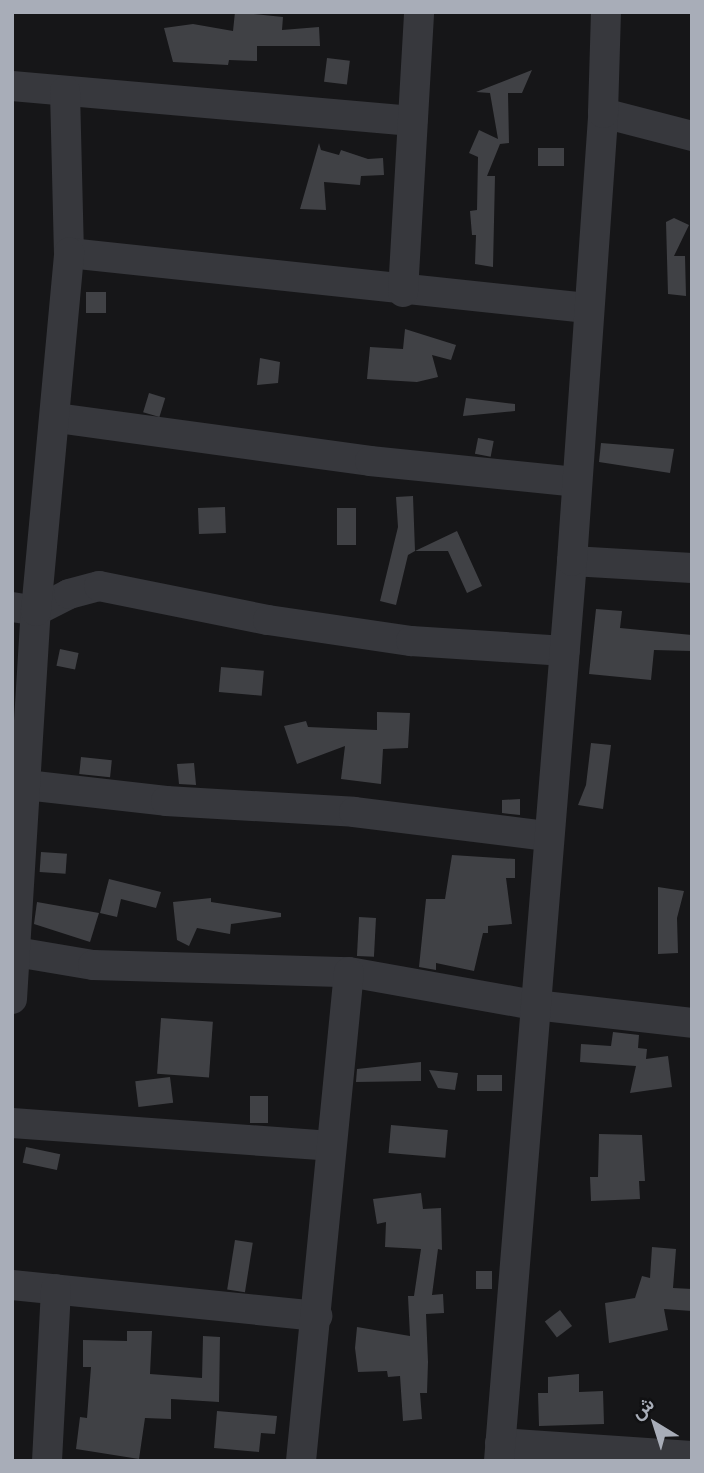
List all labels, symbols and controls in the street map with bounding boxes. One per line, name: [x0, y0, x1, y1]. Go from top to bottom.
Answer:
north arrow: [620, 1389, 690, 1459]
text: ش: [626, 1391, 658, 1423]

